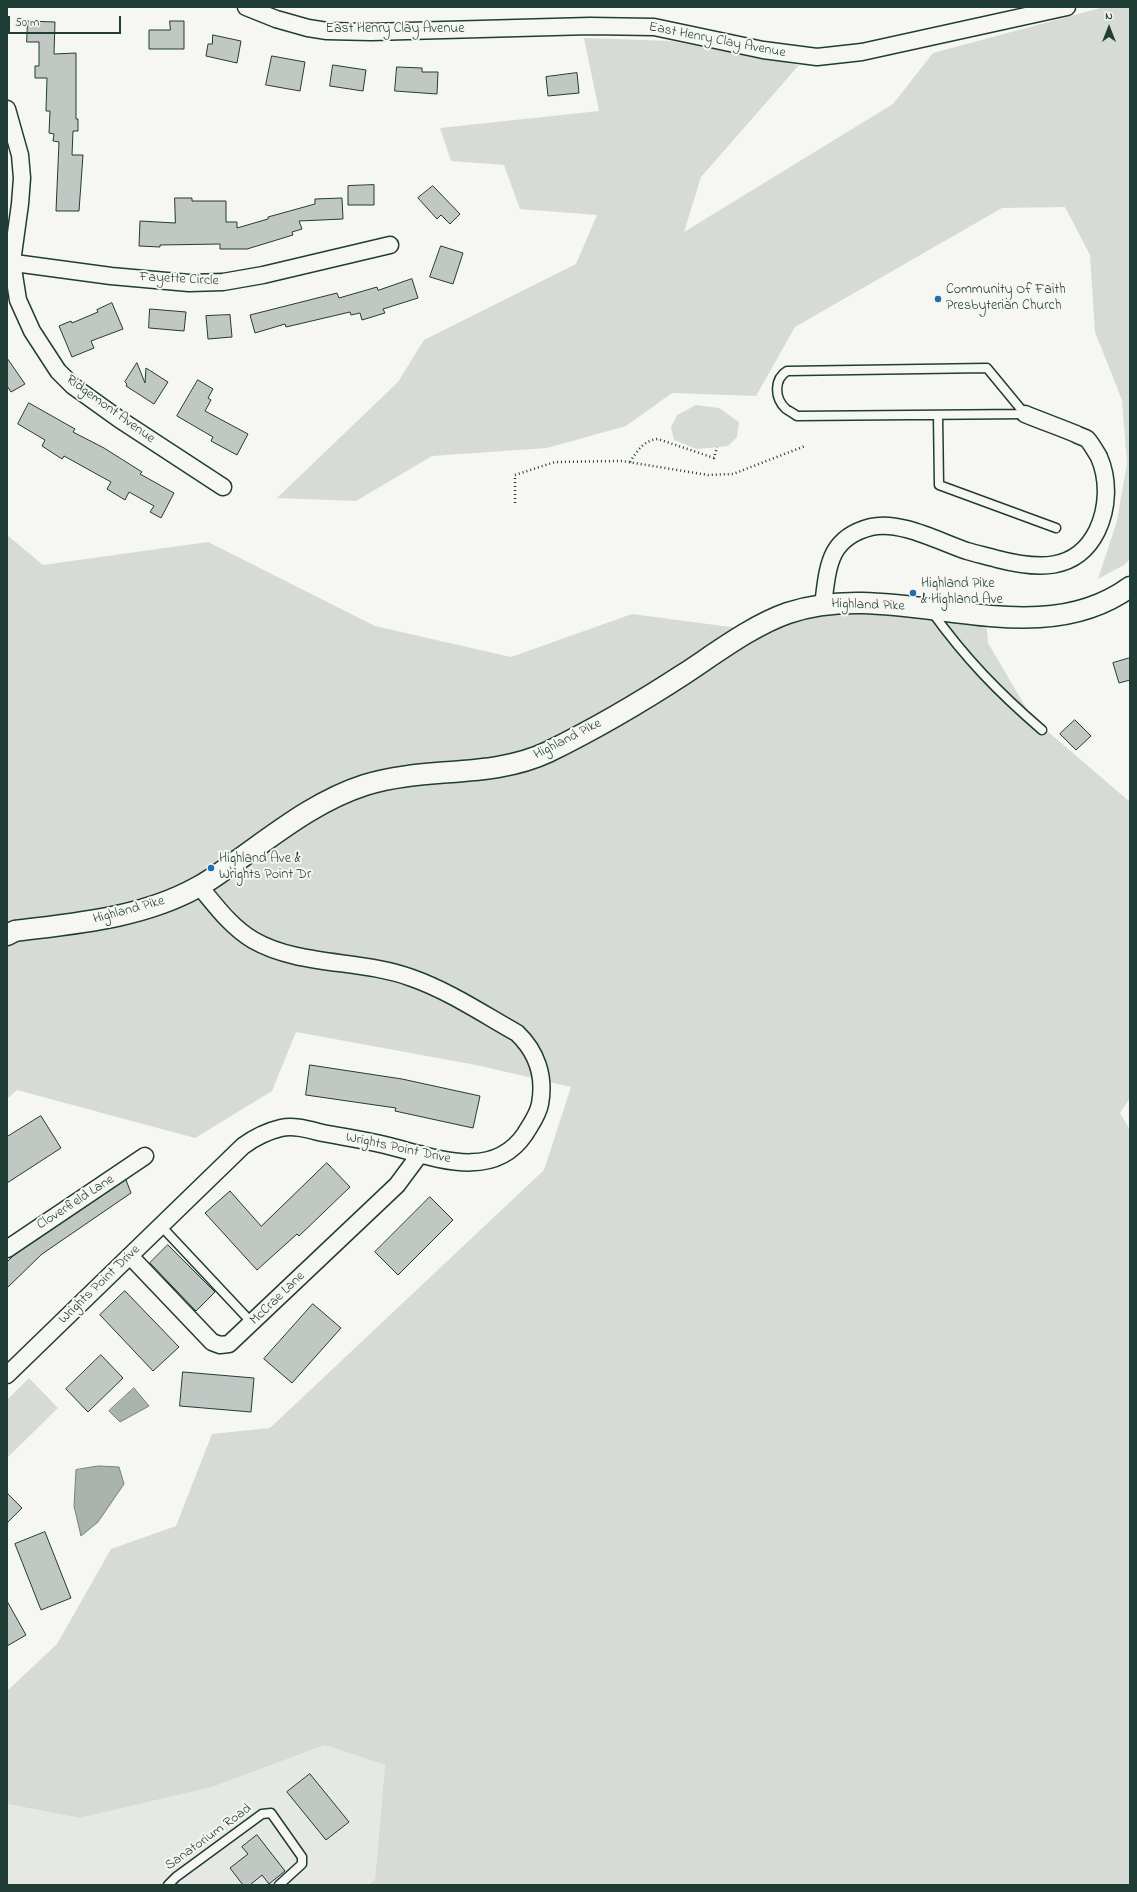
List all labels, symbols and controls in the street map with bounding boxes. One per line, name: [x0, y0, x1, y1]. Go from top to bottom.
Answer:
scale bar: [10, 8, 123, 34]
north arrow: [1089, 8, 1129, 48]
text: N: [1105, 8, 1113, 24]
text: 50 m: [15, 14, 39, 32]
street label: East Henry Clay Avenue: [647, 19, 787, 63]
street label: East Henry Clay Avenue: [325, 22, 465, 38]
street label: Fayette Circle: [139, 270, 219, 290]
place label: Community Of Faith Presbyterian Church: [946, 283, 1066, 316]
marker: Community Of Faith Presbyterian Church: [933, 294, 943, 304]
street label: Ridgemont Avenue: [62, 372, 158, 448]
place label: Highland Pike & Highland Ave: [921, 577, 1003, 610]
marker: Highland Pike & Highland Ave: [908, 588, 918, 598]
street label: Highland Pike: [831, 596, 905, 616]
street label: Highland Pike: [531, 716, 605, 764]
place label: Highland Ave & Wrights Point Dr: [219, 852, 311, 884]
marker: Highland Ave & Wrights Point Dr: [206, 863, 216, 873]
street label: Highland Pike: [91, 893, 167, 929]
street label: Wrights Point Drive: [344, 1130, 452, 1168]
street label: Cloverfield Lane: [34, 1172, 118, 1234]
street label: Wrights Point Drive: [56, 1242, 144, 1328]
street label: McCrae Lane: [247, 1269, 309, 1329]
street label: Sanatorium Road: [163, 1801, 255, 1875]

